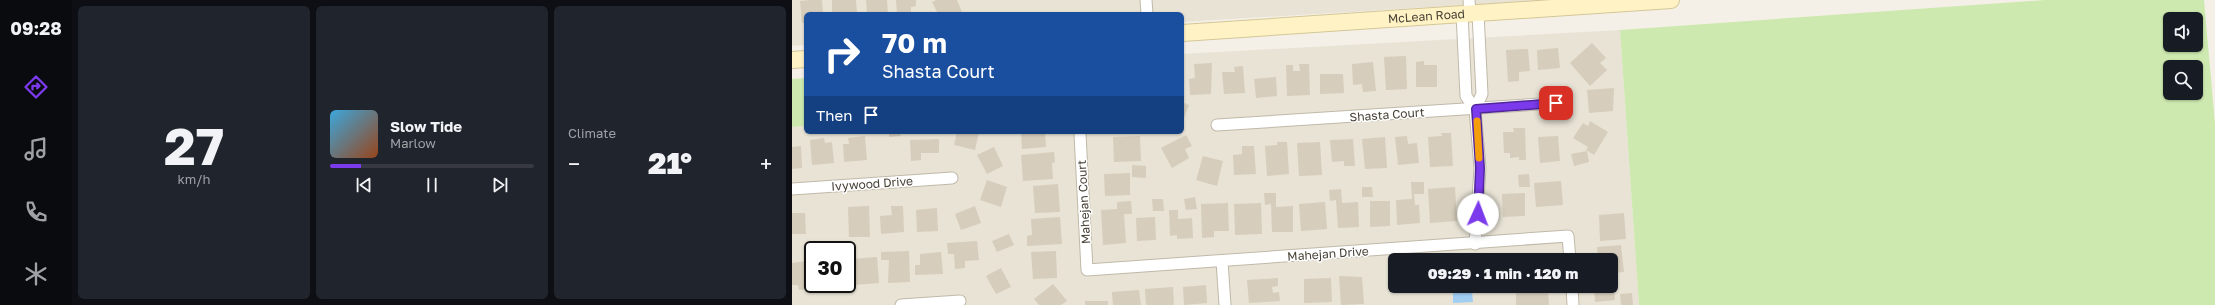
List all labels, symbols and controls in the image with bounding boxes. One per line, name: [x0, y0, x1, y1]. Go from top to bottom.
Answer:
street label: McLean Road: [1387, 6, 1465, 26]
map controls: [2163, 12, 2203, 100]
button: sound: [2163, 12, 2203, 52]
text: 09:28: [10, 17, 62, 39]
text: 70 m: [882, 26, 947, 59]
icon: right: [816, 28, 868, 80]
text: Shasta Court: [882, 60, 995, 82]
button: search: [2163, 60, 2203, 100]
icon: directions: [22, 73, 50, 101]
pin: [1539, 86, 1573, 120]
icon: arrive: [1545, 92, 1567, 114]
icon: arrive: [860, 104, 882, 126]
street label: Shasta Court: [1349, 104, 1425, 125]
text: Then: [816, 106, 852, 124]
text: 27: [164, 114, 224, 176]
text: Slow Tide: [390, 117, 462, 135]
text: Climate: [568, 125, 616, 141]
icon: music: [22, 135, 50, 163]
text: Marlow: [390, 135, 436, 151]
text: 21°: [648, 145, 692, 181]
text: −: [568, 150, 580, 177]
text: +: [760, 150, 772, 177]
street label: Mahejan Court: [1074, 159, 1093, 244]
text: km/h: [177, 171, 211, 187]
street label: Ivywood Drive: [831, 173, 913, 194]
icon: previous: [353, 174, 375, 196]
icon: pause: [421, 174, 443, 196]
icon: next: [489, 174, 511, 196]
position arrow: [1457, 193, 1499, 235]
icon: phone: [22, 198, 50, 226]
speed limit sign: 30: [804, 241, 856, 293]
street label: Mahejan Drive: [1287, 243, 1369, 264]
icon: climate: [22, 260, 50, 288]
text: 09:29 · 1 min · 120 m: [1428, 264, 1578, 282]

